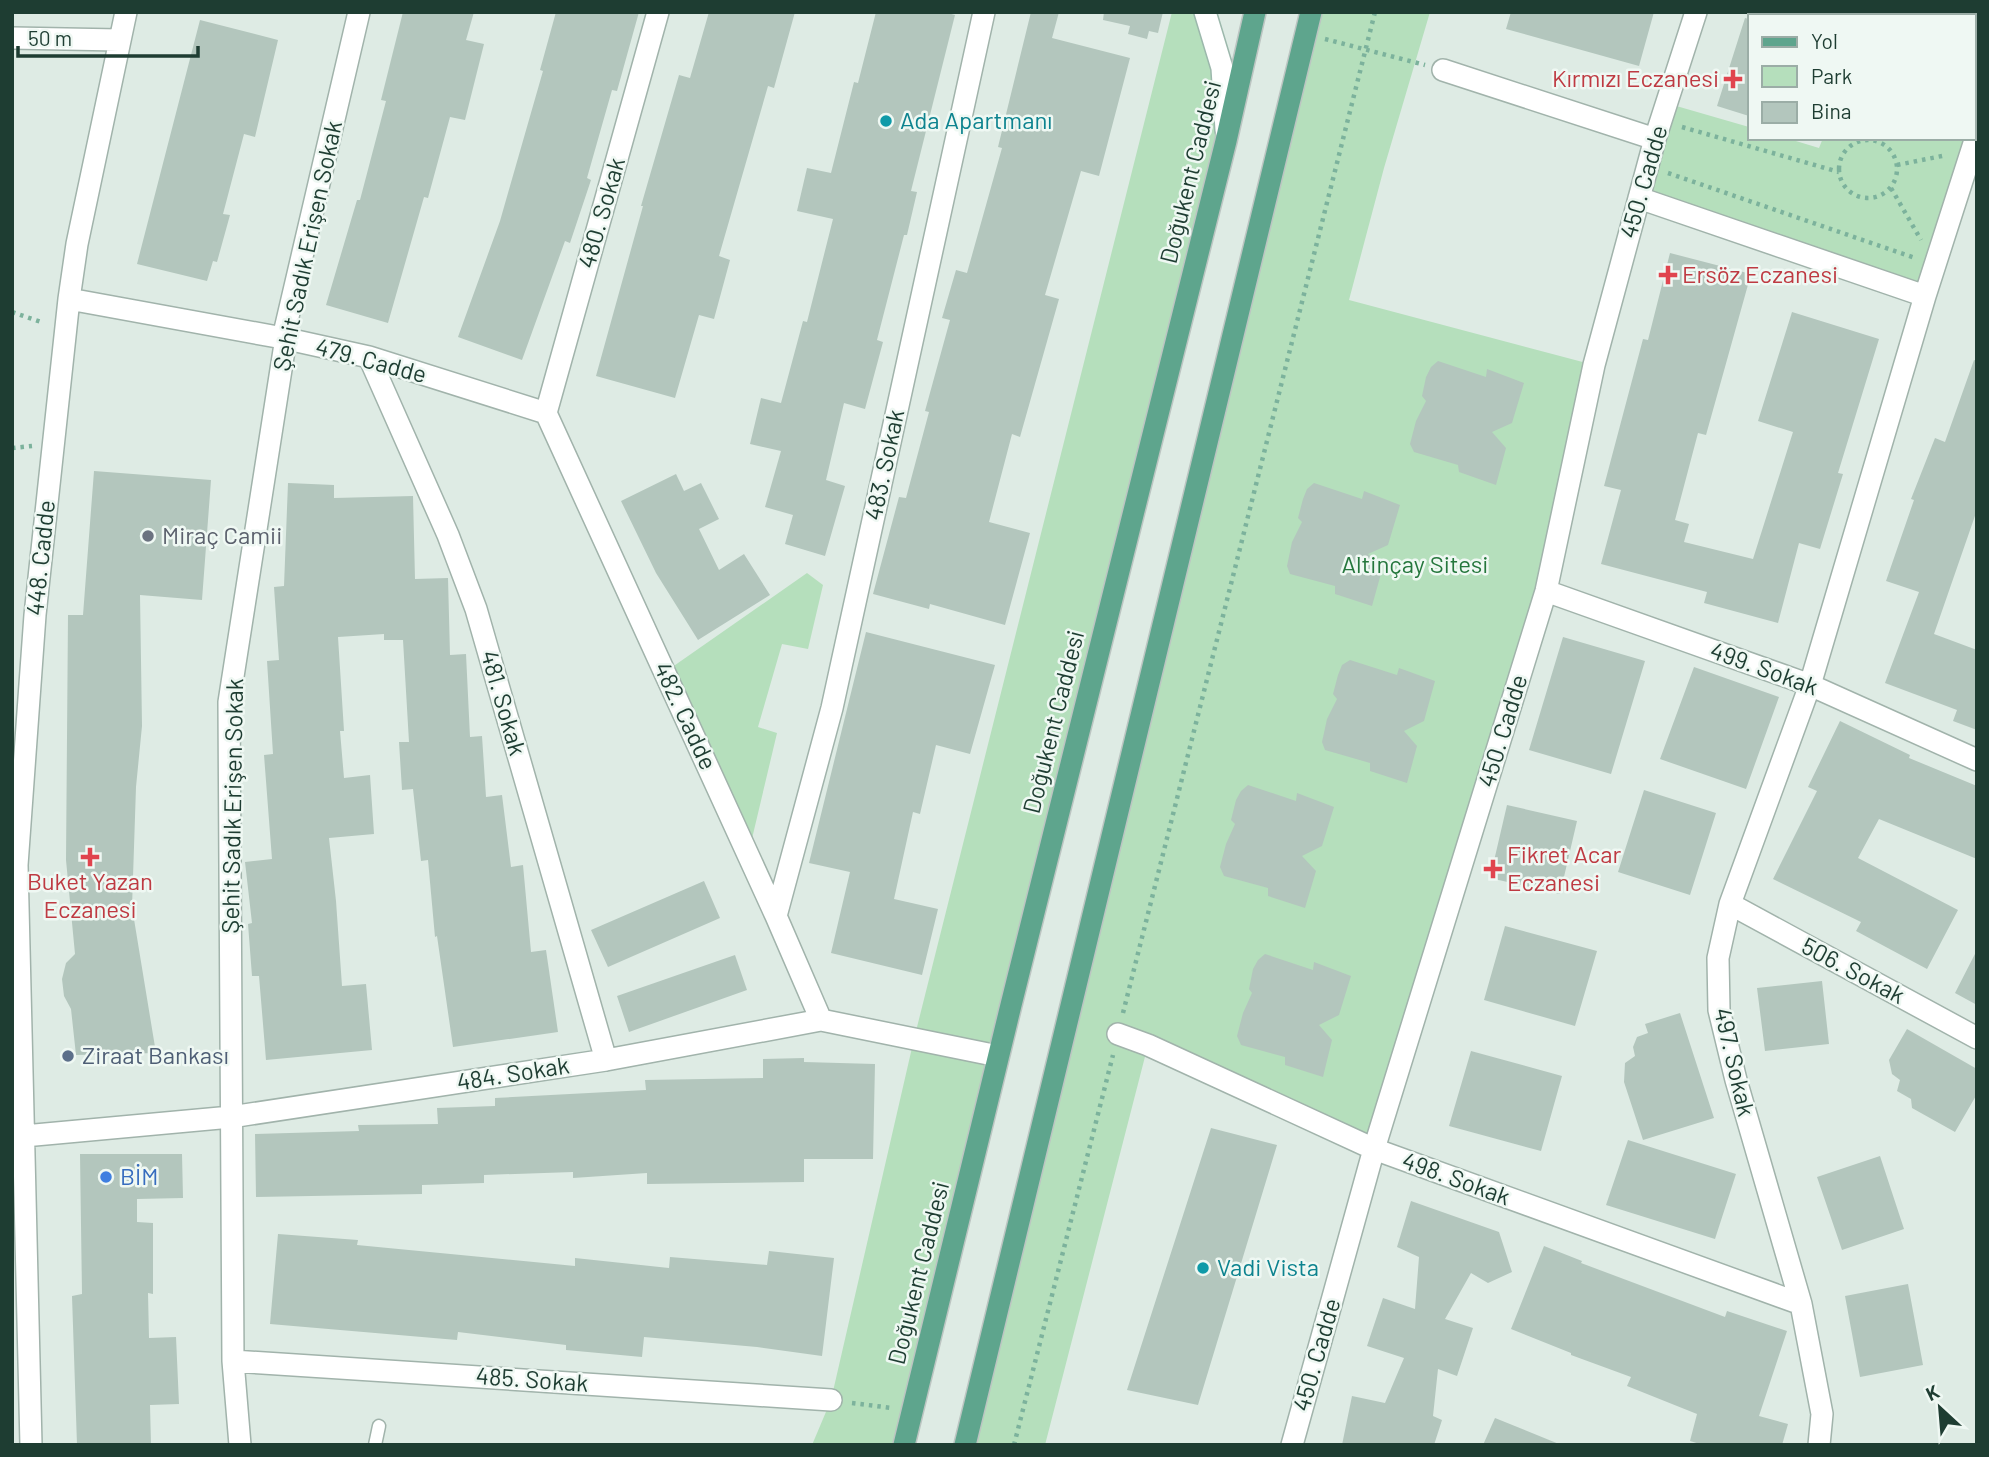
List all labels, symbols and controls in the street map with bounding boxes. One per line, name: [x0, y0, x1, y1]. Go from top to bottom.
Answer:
scale bar: [18, 14, 198, 58]
legend: [1748, 14, 1975, 140]
text: 50 m: [28, 25, 72, 50]
text: Yol: [1811, 28, 1838, 53]
place label: Kırmızı Eczanesi: [1552, 63, 1719, 92]
text: Park: [1811, 63, 1852, 88]
marker: Kırmızı Eczanesi: [1725, 71, 1741, 87]
street label: Doğukent Caddesi: [1153, 77, 1226, 266]
text: Bina: [1811, 98, 1852, 123]
place label: Ada Apartmanı: [900, 105, 1052, 134]
marker: Ada Apartmanı: [878, 113, 894, 129]
street label: Şehit Sadık Erişen Sokak: [266, 118, 347, 374]
street label: 450. Cadde: [1613, 122, 1673, 241]
street label: 480. Sokak: [571, 154, 630, 271]
place label: Ersöz Eczanesi: [1682, 259, 1838, 288]
marker: Ersöz Eczanesi: [1660, 267, 1676, 283]
street label: 479. Cadde: [313, 331, 430, 388]
street label: 483. Sokak: [858, 407, 909, 523]
street label: 448. Cadde: [19, 499, 60, 617]
place label: Miraç Camii: [162, 520, 282, 549]
marker: Miraç Camii: [140, 528, 156, 544]
park label: Altinçay Sitesi: [1342, 549, 1488, 578]
street label: Doğukent Caddesi: [1016, 627, 1089, 816]
street label: 499. Sokak: [1707, 635, 1823, 701]
street label: 481. Sokak: [476, 647, 533, 759]
street label: 482. Cadde: [649, 657, 724, 774]
street label: 450. Cadde: [1471, 671, 1532, 790]
street label: Şehit Sadık Erişen Sokak: [215, 678, 248, 934]
place label: Fikret Acar Eczanesi: [1507, 839, 1622, 896]
marker: Buket Yazan Eczanesi: [82, 849, 98, 865]
marker: Fikret Acar Eczanesi: [1485, 861, 1501, 877]
place label: Buket Yazan Eczanesi: [27, 866, 153, 923]
street label: 506. Sokak: [1797, 930, 1910, 1009]
street label: 497. Sokak: [1709, 1004, 1762, 1119]
place label: Ziraat Bankası: [82, 1040, 229, 1069]
marker: Ziraat Bankası: [60, 1048, 76, 1064]
street label: 484. Sokak: [454, 1049, 571, 1096]
street label: 498. Sokak: [1399, 1145, 1515, 1211]
place label: BİM: [120, 1161, 158, 1190]
marker: BİM: [98, 1169, 114, 1185]
street label: Doğukent Caddesi: [881, 1178, 954, 1367]
place label: Vadi Vista: [1217, 1252, 1319, 1281]
marker: Vadi Vista: [1195, 1260, 1211, 1276]
street label: 450. Cadde: [1286, 1295, 1346, 1414]
street label: 485. Sokak: [475, 1360, 589, 1397]
north arrow: [1905, 1373, 1975, 1443]
text: K: [1922, 1379, 1943, 1405]

